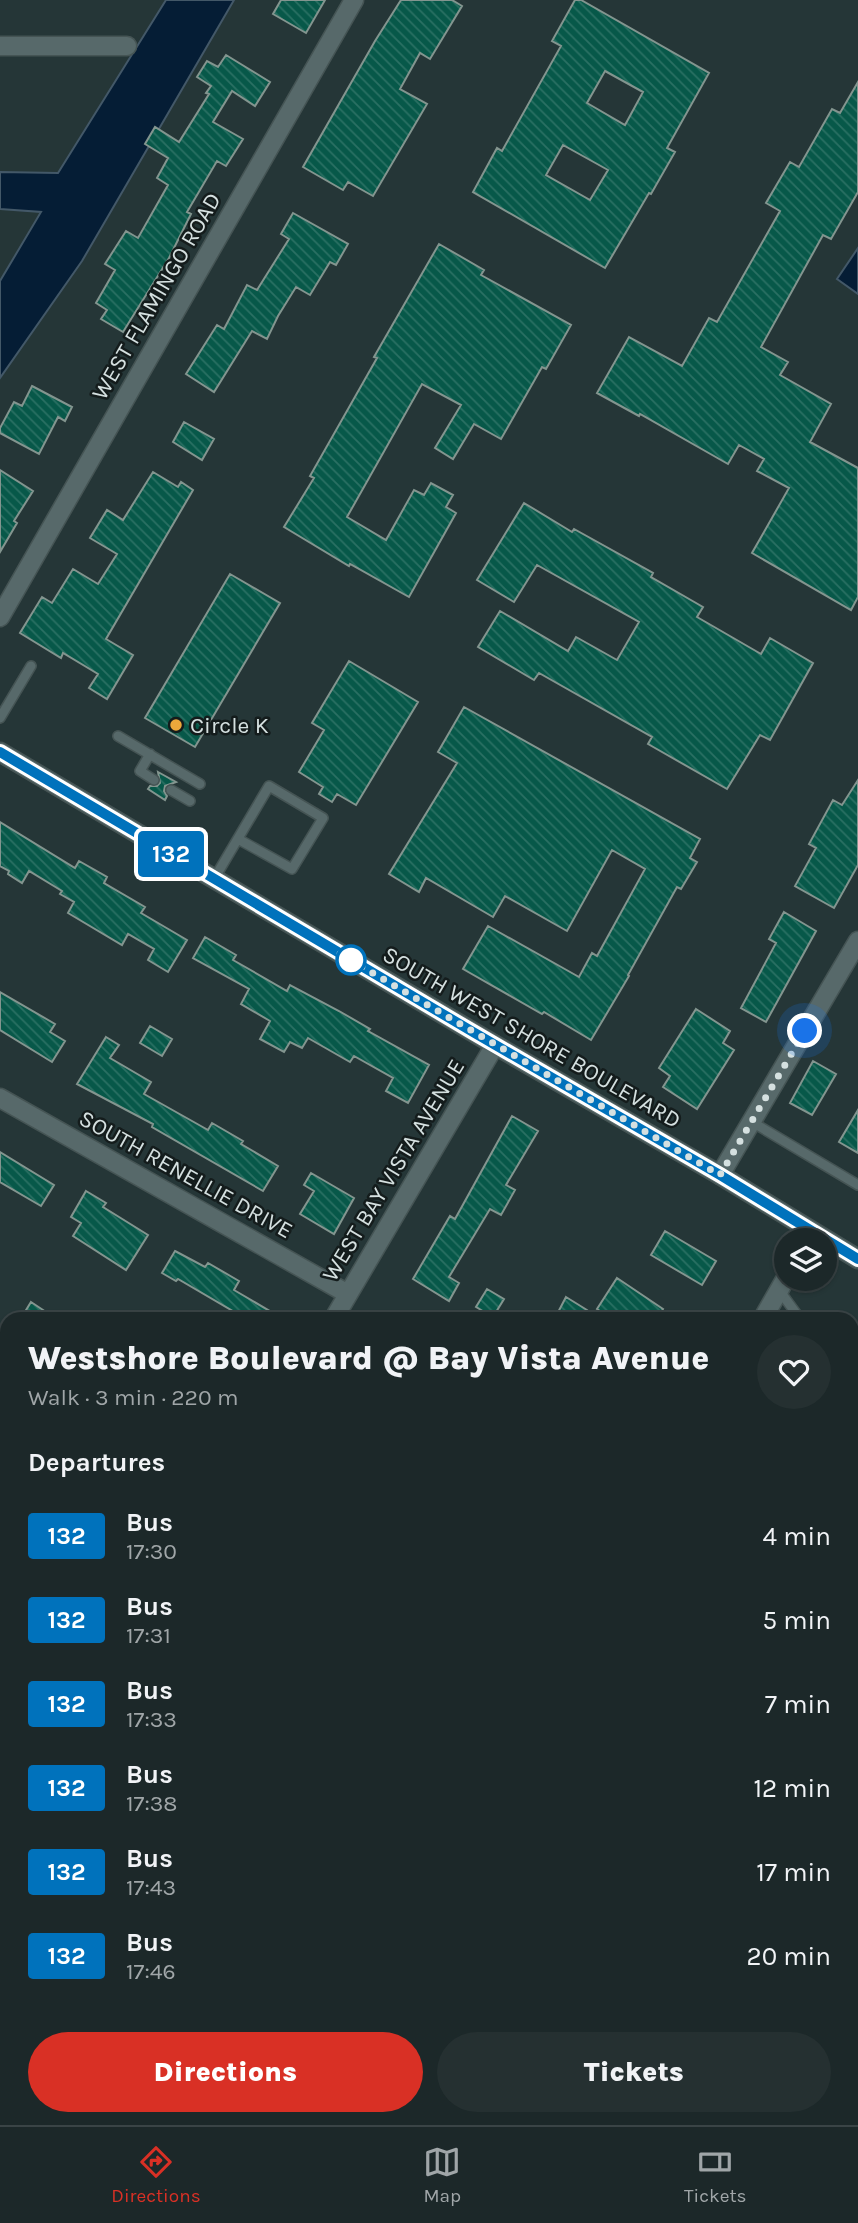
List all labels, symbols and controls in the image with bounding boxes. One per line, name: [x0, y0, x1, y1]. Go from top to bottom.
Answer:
street label: WEST FLAMINGO ROAD: [86, 188, 227, 405]
place label: Circle K: [190, 712, 269, 739]
marker: Circle K: [168, 717, 184, 733]
line badge: 132: [131, 831, 211, 877]
text: 132: [152, 840, 190, 868]
street label: SOUTH WEST SHORE BOULEVARD: [378, 941, 686, 1134]
unlabelled marker: [336, 945, 366, 975]
your location: [787, 1013, 822, 1048]
street label: WEST BAY VISTA AVENUE: [316, 1054, 470, 1286]
street label: SOUTH RENELLIE DRIVE: [74, 1105, 297, 1244]
map controls: [774, 1228, 837, 1291]
button: layers: [774, 1228, 837, 1291]
button: heart: [757, 1335, 831, 1409]
text: Westshore Boulevard @ Bay Vista Avenue: [28, 1339, 709, 1377]
text: Walk · 3 min · 220 m: [28, 1384, 239, 1411]
text: Departures: [28, 1447, 165, 1478]
text: Bus: [126, 1507, 173, 1538]
text: 4 min: [763, 1521, 831, 1552]
text: 132: [47, 1522, 86, 1550]
text: 17:30: [126, 1538, 177, 1565]
text: Bus: [126, 1591, 173, 1622]
text: 5 min: [762, 1605, 831, 1636]
text: 132: [47, 1606, 86, 1634]
text: 17:31: [126, 1622, 171, 1649]
text: Bus: [126, 1675, 173, 1706]
text: 7 min: [765, 1689, 831, 1720]
text: 132: [47, 1690, 86, 1718]
text: 17:33: [126, 1706, 177, 1733]
text: Bus: [126, 1759, 173, 1790]
text: 12 min: [753, 1773, 831, 1804]
text: 132: [47, 1774, 86, 1802]
text: 17:38: [126, 1790, 177, 1817]
text: Bus: [126, 1843, 173, 1874]
text: 17 min: [756, 1857, 831, 1888]
text: 132: [47, 1858, 86, 1886]
text: 17:43: [126, 1874, 176, 1901]
text: Bus: [126, 1927, 173, 1958]
text: 20 min: [747, 1941, 831, 1972]
text: 132: [47, 1942, 86, 1970]
text: 17:46: [126, 1958, 176, 1985]
button: Directions: [28, 2032, 423, 2112]
button: Tickets: [437, 2032, 831, 2112]
tab: Directions: [111, 2143, 201, 2207]
tab: Map: [423, 2143, 461, 2207]
tab: Tickets: [684, 2143, 747, 2207]

